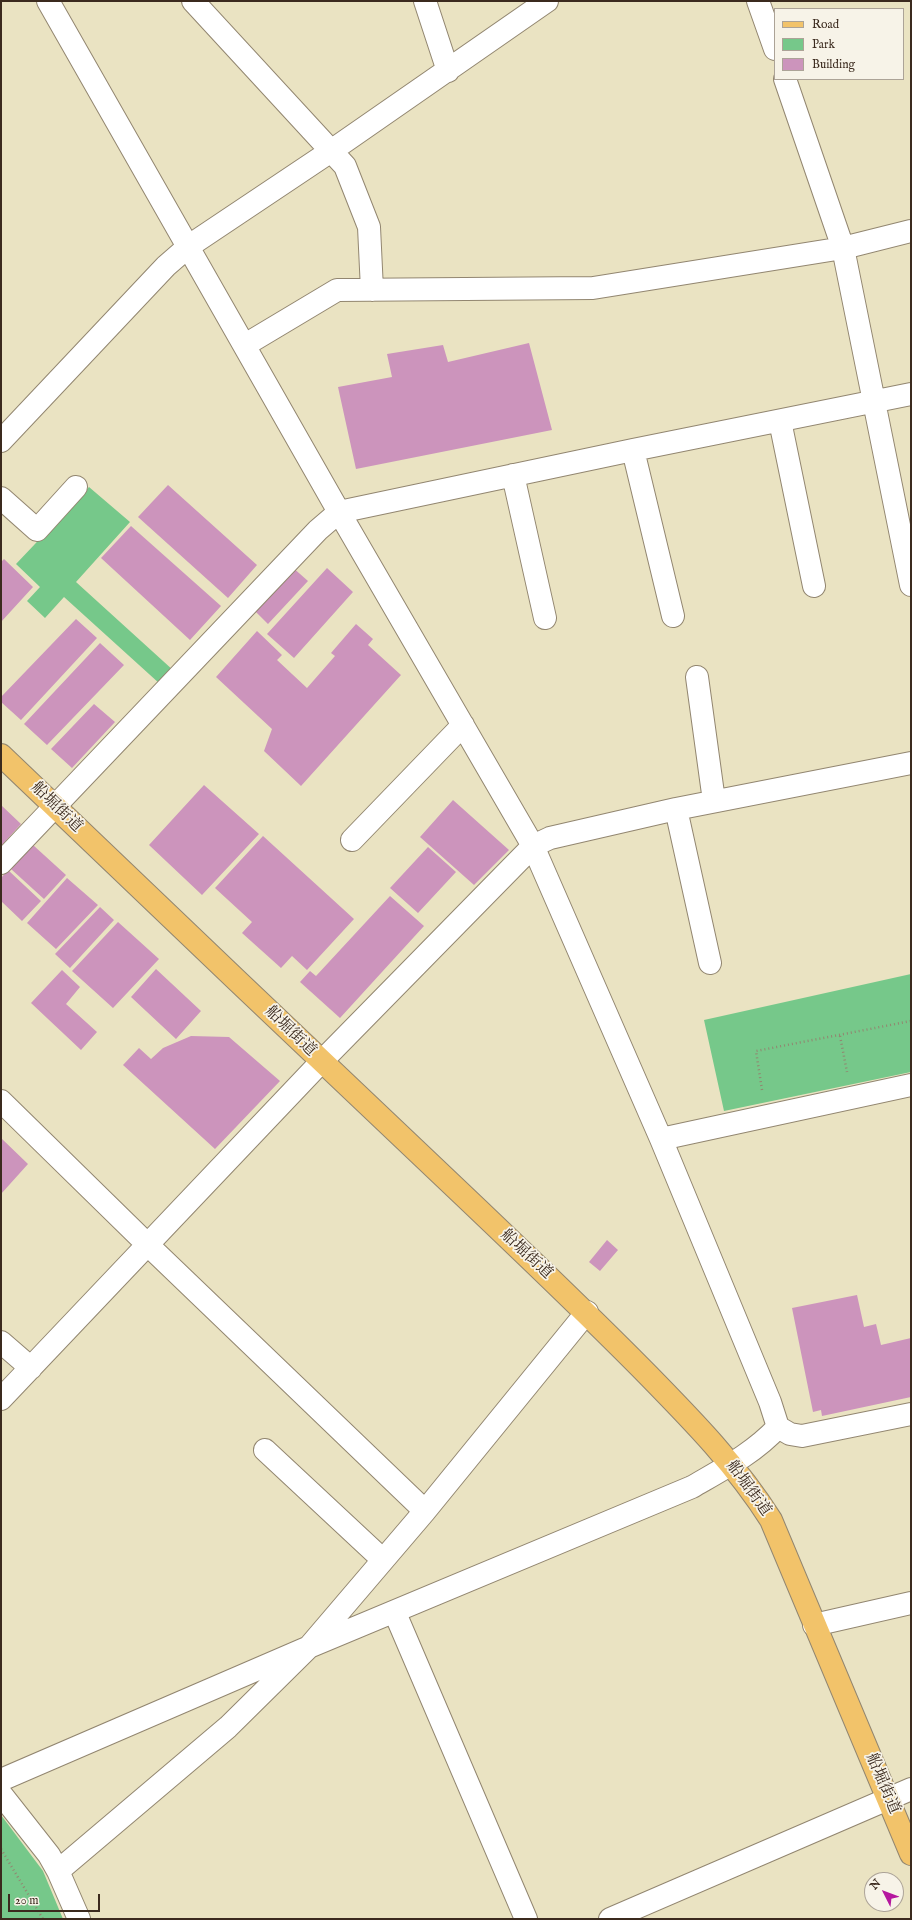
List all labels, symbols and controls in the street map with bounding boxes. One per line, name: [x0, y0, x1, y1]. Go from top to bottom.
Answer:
legend: [774, 8, 904, 80]
text: Road: [812, 17, 839, 32]
text: Park: [812, 37, 835, 52]
text: Building: [812, 57, 855, 72]
street label: 船堀街道: [26, 779, 86, 837]
street label: 船堀街道: [260, 1003, 320, 1061]
street label: 船堀街道: [496, 1226, 556, 1284]
street label: 船堀街道: [721, 1457, 775, 1521]
street label: 船堀街道: [861, 1751, 903, 1817]
north arrow: [864, 1872, 904, 1912]
text: N: [867, 1876, 884, 1893]
scale bar: [10, 1886, 102, 1912]
text: 20 m: [15, 1893, 38, 1908]

